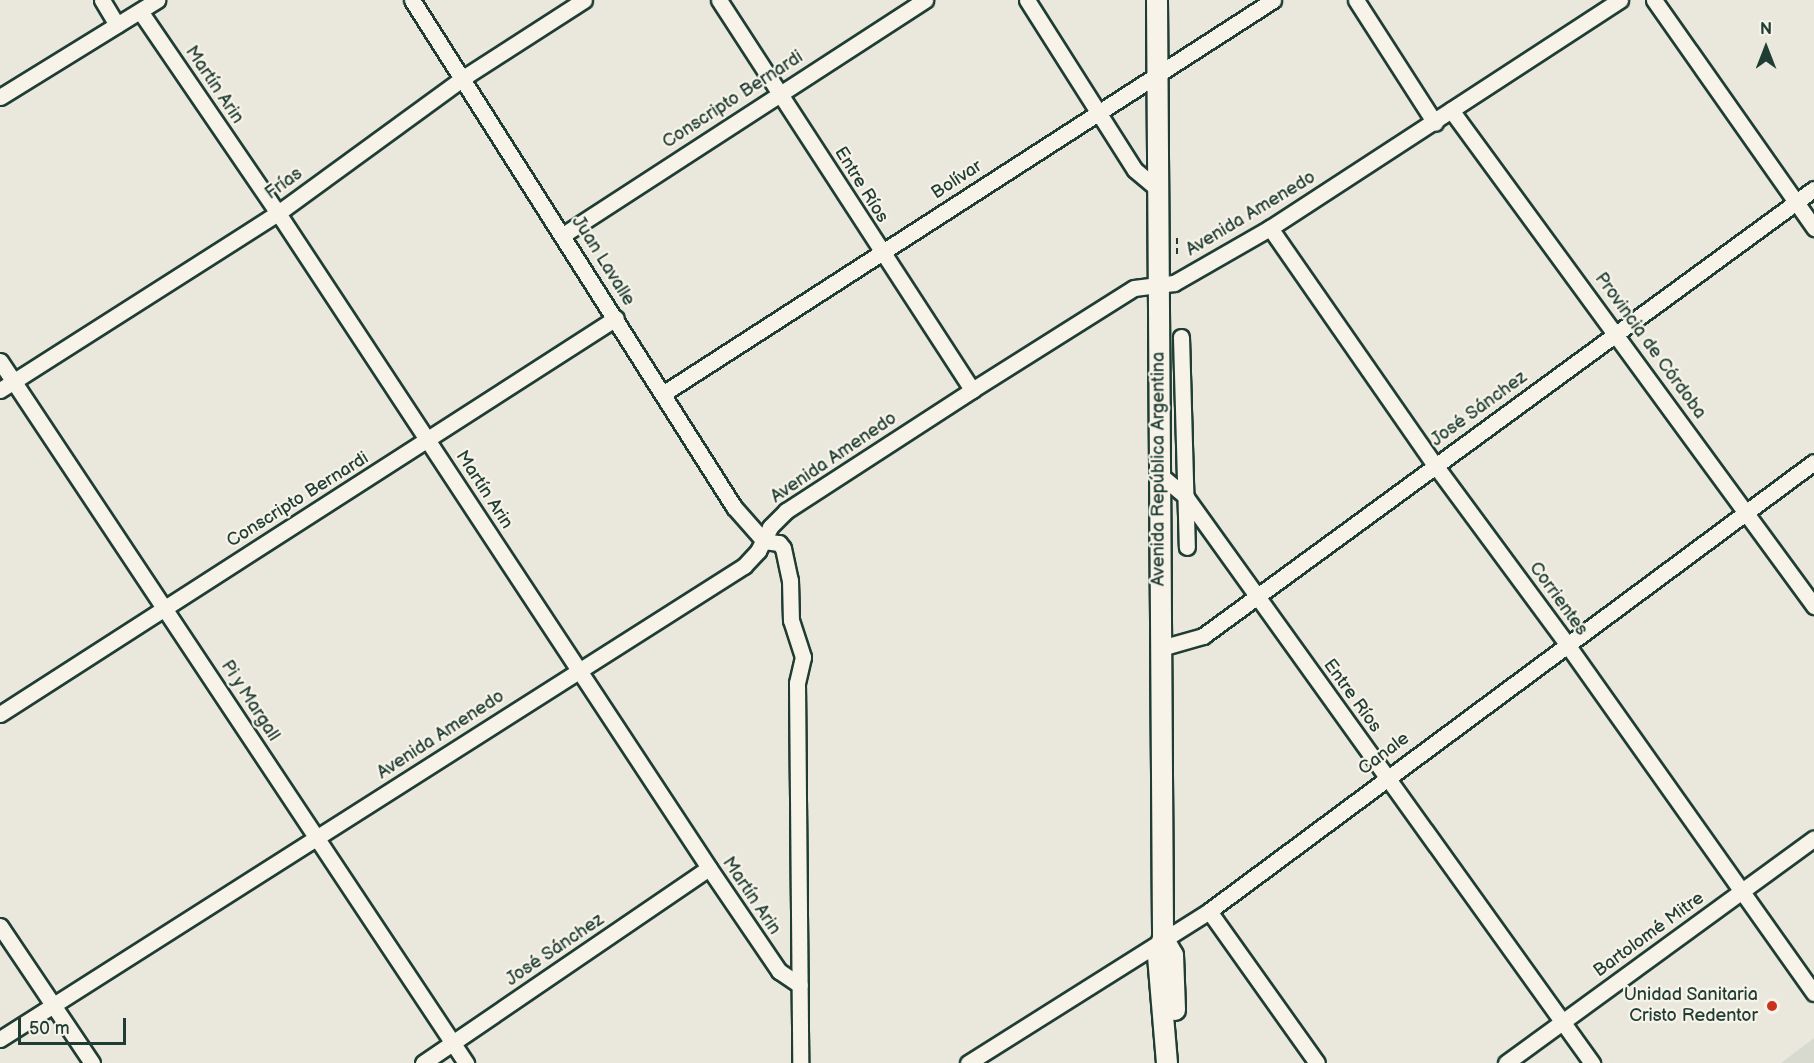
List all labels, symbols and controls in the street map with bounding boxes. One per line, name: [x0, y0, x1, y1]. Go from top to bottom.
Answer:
north arrow: [1736, 18, 1796, 78]
text: N: [1760, 20, 1772, 39]
street label: Martín Arin: [180, 42, 248, 128]
street label: Conscripto Bernardi: [659, 47, 807, 153]
street label: Entre Ríos: [829, 143, 893, 227]
street label: Bolívar: [928, 156, 986, 204]
street label: Frías: [261, 163, 307, 205]
street label: Avenida Amenedo: [1182, 167, 1320, 261]
street label: Juan Lavalle: [567, 212, 639, 310]
street label: Provincia de Córdoba: [1590, 269, 1710, 423]
street label: Avenida República Argentina: [1148, 352, 1170, 586]
street label: José Sánchez: [1427, 367, 1531, 451]
street label: Avenida Amenedo: [767, 408, 901, 508]
street label: Martín Arin: [451, 447, 517, 533]
street label: Conscripto Bernardi: [223, 448, 373, 552]
street label: Corrientes: [1524, 558, 1592, 640]
street label: Entre Ríos: [1318, 655, 1386, 737]
street label: Pi y Margall: [215, 656, 285, 746]
street label: Avenida Amenedo: [373, 686, 509, 784]
street label: Canale: [1354, 728, 1414, 780]
street label: Martín Arin: [717, 853, 785, 939]
street label: Bartolomé Mitre: [1590, 888, 1708, 982]
street label: José Sánchez: [502, 909, 608, 991]
place label: Unidad Sanitaria Cristo Redentor: [1623, 985, 1758, 1028]
marker: Unidad Sanitaria Cristo Redentor: [1763, 997, 1781, 1015]
scale bar: [21, 1006, 129, 1044]
text: 50 m: [29, 1018, 70, 1039]

